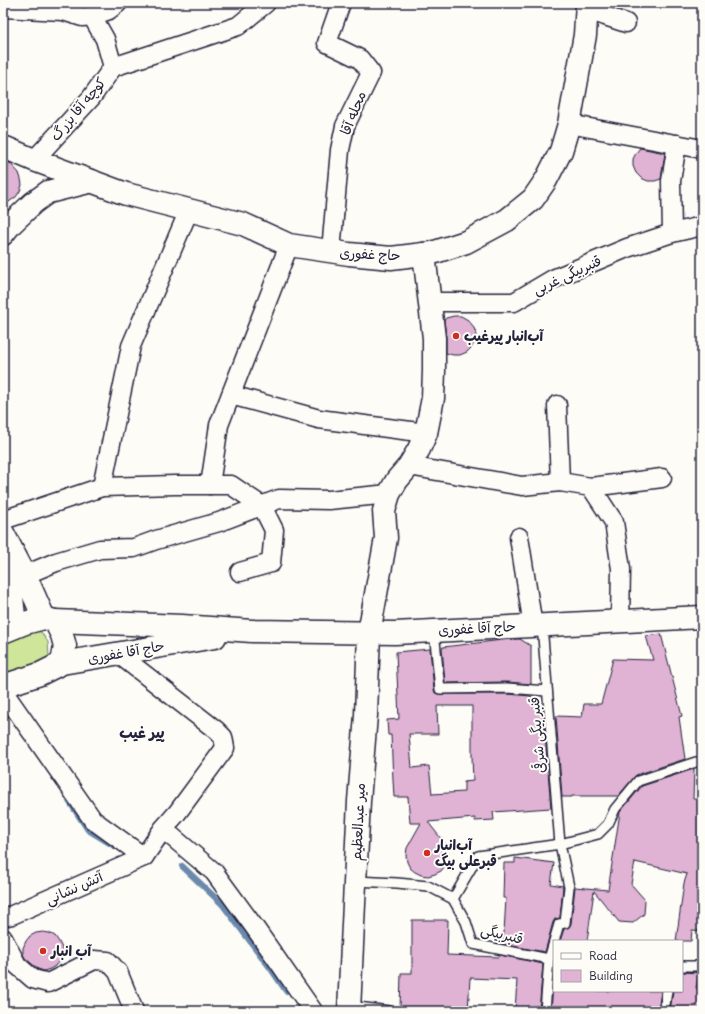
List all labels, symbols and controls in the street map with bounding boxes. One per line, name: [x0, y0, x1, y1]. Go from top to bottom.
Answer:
street label: کوچه آقا بزرگ: [46, 74, 111, 145]
street label: محله آقا: [336, 88, 370, 138]
street label: حاج غفوری: [339, 243, 401, 266]
street label: قنبربیگی غربی: [530, 251, 604, 299]
place label: آب‌انبار پیرغیب: [464, 327, 544, 345]
marker: آب‌انبار پیرغیب: [451, 331, 461, 341]
street label: حاج آقا غفوری: [438, 617, 516, 640]
street label: حاج آقا غفوری: [86, 636, 166, 669]
street label: قنبر بیگی شرقی: [525, 696, 549, 774]
district label: پیر غیب: [119, 723, 165, 742]
street label: میر عبدالعظیم: [347, 782, 371, 862]
place label: آب‌انبار قبرعلی بیگ: [434, 836, 497, 870]
marker: آب‌انبار قبرعلی بیگ: [422, 848, 432, 858]
street label: آتش نشانی: [43, 867, 106, 909]
street label: قنبربیگی: [479, 920, 525, 948]
legend: [553, 940, 683, 992]
place label: آب انبار: [50, 942, 93, 960]
marker: آب انبار: [38, 946, 48, 956]
text: Road: [589, 948, 617, 963]
text: Building: [589, 968, 633, 983]

